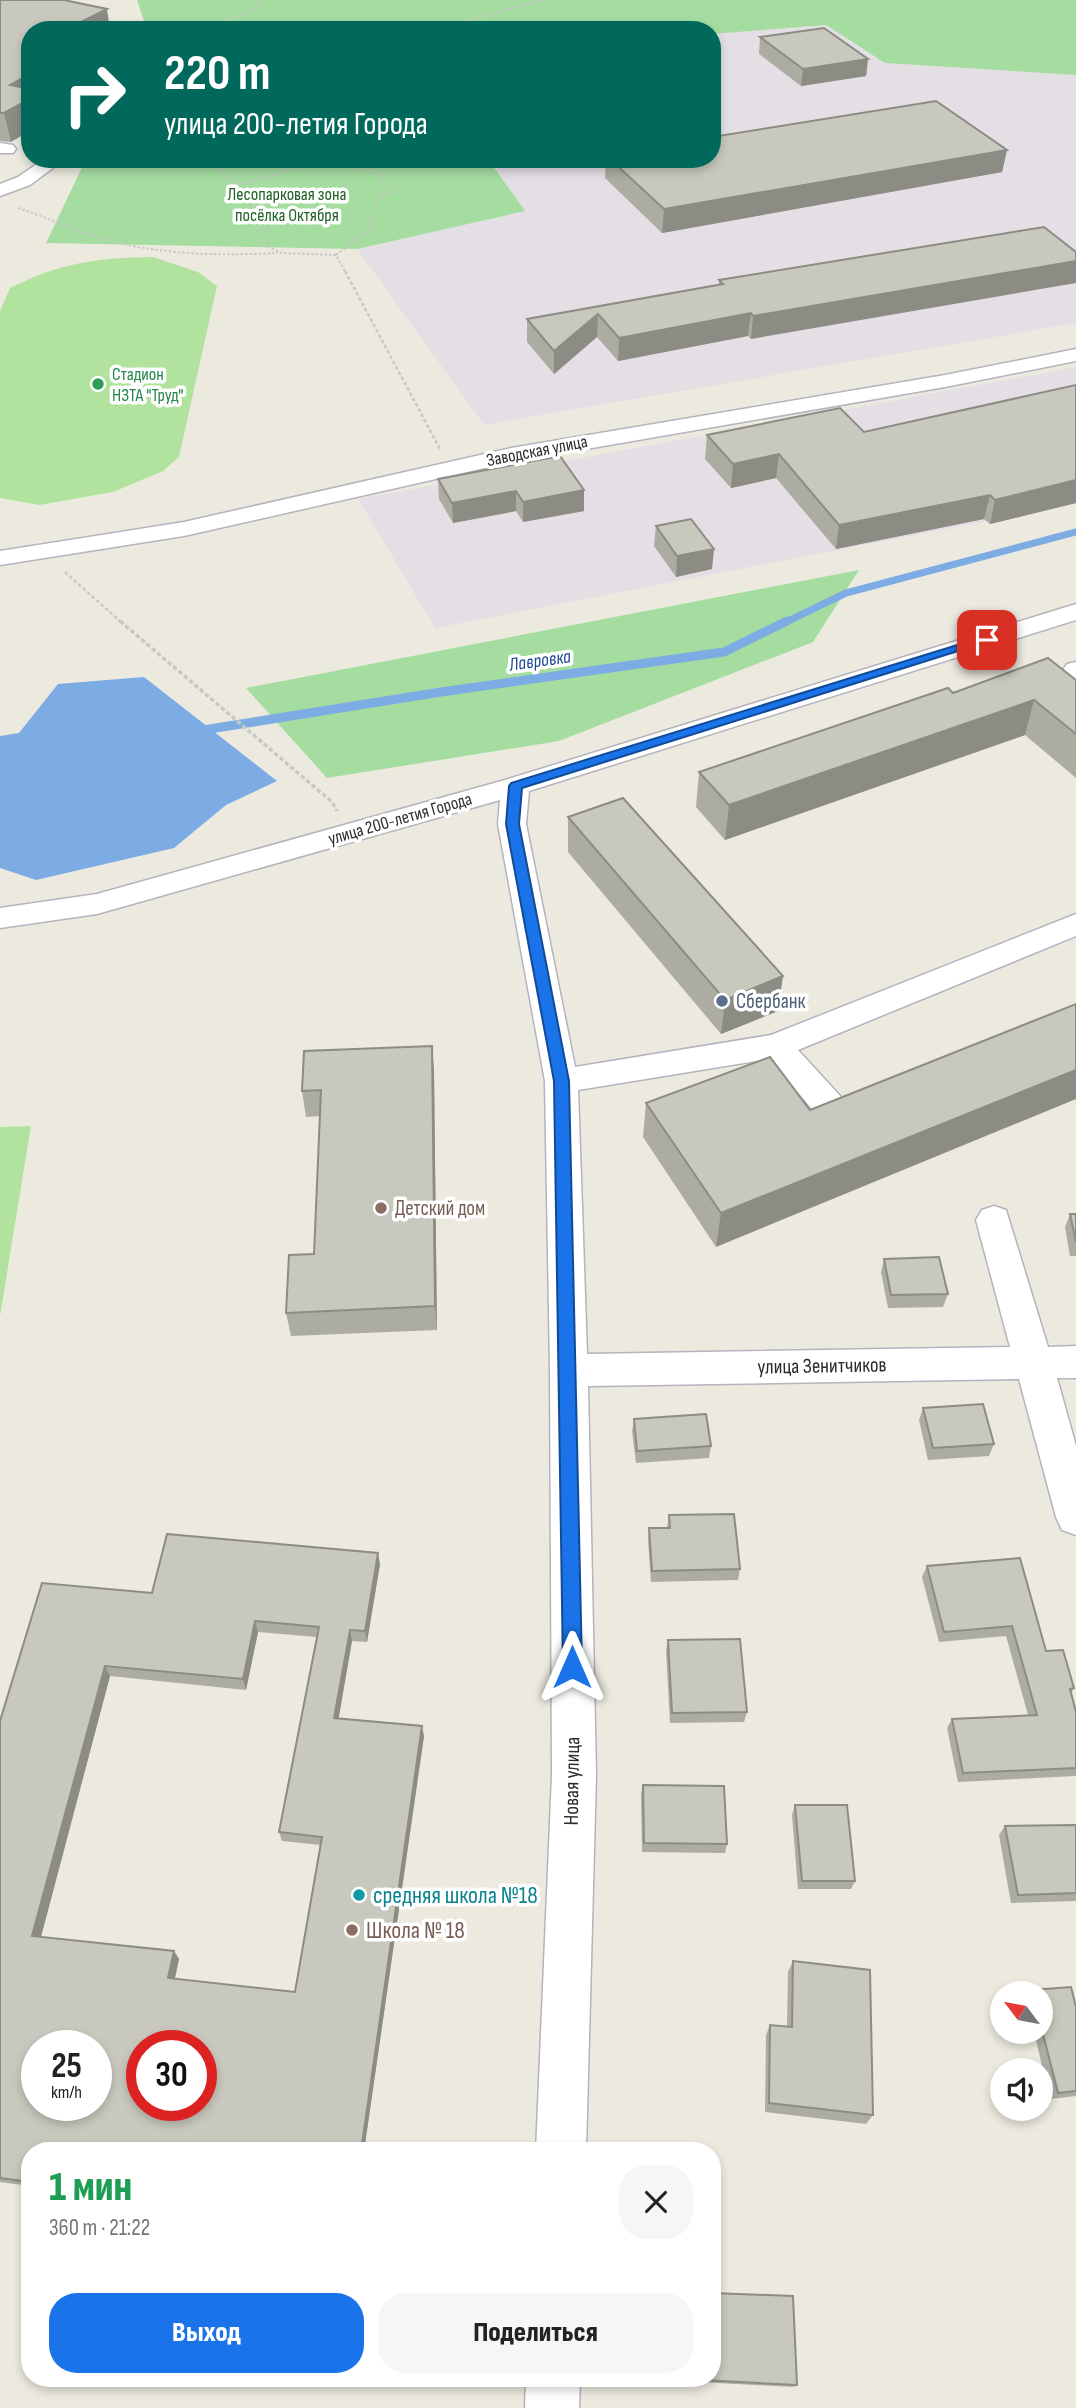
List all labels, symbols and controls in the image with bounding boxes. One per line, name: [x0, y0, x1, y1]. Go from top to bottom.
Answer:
text: 220 m: [164, 45, 270, 104]
icon: right: [49, 49, 140, 140]
text: улица 200-летия Города: [164, 105, 428, 144]
park label: Лесопарковая зона посёлка Октября: [228, 184, 346, 226]
place label: Стадион НЗТА "Труд": [112, 364, 184, 406]
marker: Стадион НЗТА "Труд": [90, 376, 106, 392]
street label: Заводская улица: [485, 431, 589, 471]
pin: [957, 610, 1017, 670]
icon: arrive: [968, 621, 1006, 659]
water label: Лавровка: [507, 645, 573, 677]
street label: улица 200-летия Города: [326, 788, 474, 850]
place label: Сбербанк: [736, 989, 806, 1014]
marker: Сбербанк: [714, 993, 730, 1009]
place label: Детский дом: [395, 1196, 485, 1221]
marker: Детский дом: [373, 1200, 389, 1216]
street label: улица Зенитчиков: [757, 1352, 887, 1380]
position arrow: [535, 1630, 609, 1704]
street label: Новая улица: [559, 1736, 585, 1826]
place label: средняя школа №18: [373, 1881, 538, 1910]
marker: средняя школа №18: [351, 1887, 367, 1903]
place label: Школа № 18: [366, 1916, 465, 1945]
marker: Школа № 18: [344, 1922, 360, 1938]
north arrow: [990, 1981, 1054, 2044]
map controls: [990, 1981, 1053, 2121]
speed limit sign: 30: [126, 2030, 217, 2121]
text: 25: [51, 2045, 82, 2088]
button: sound: [990, 2058, 1053, 2121]
text: km/h: [51, 2082, 82, 2103]
text: 1 мин: [49, 2162, 132, 2213]
button: close: [619, 2165, 693, 2239]
text: 360 m · 21:22: [49, 2214, 150, 2242]
button: Выход: [49, 2293, 364, 2373]
button: Поделиться: [378, 2293, 693, 2373]

